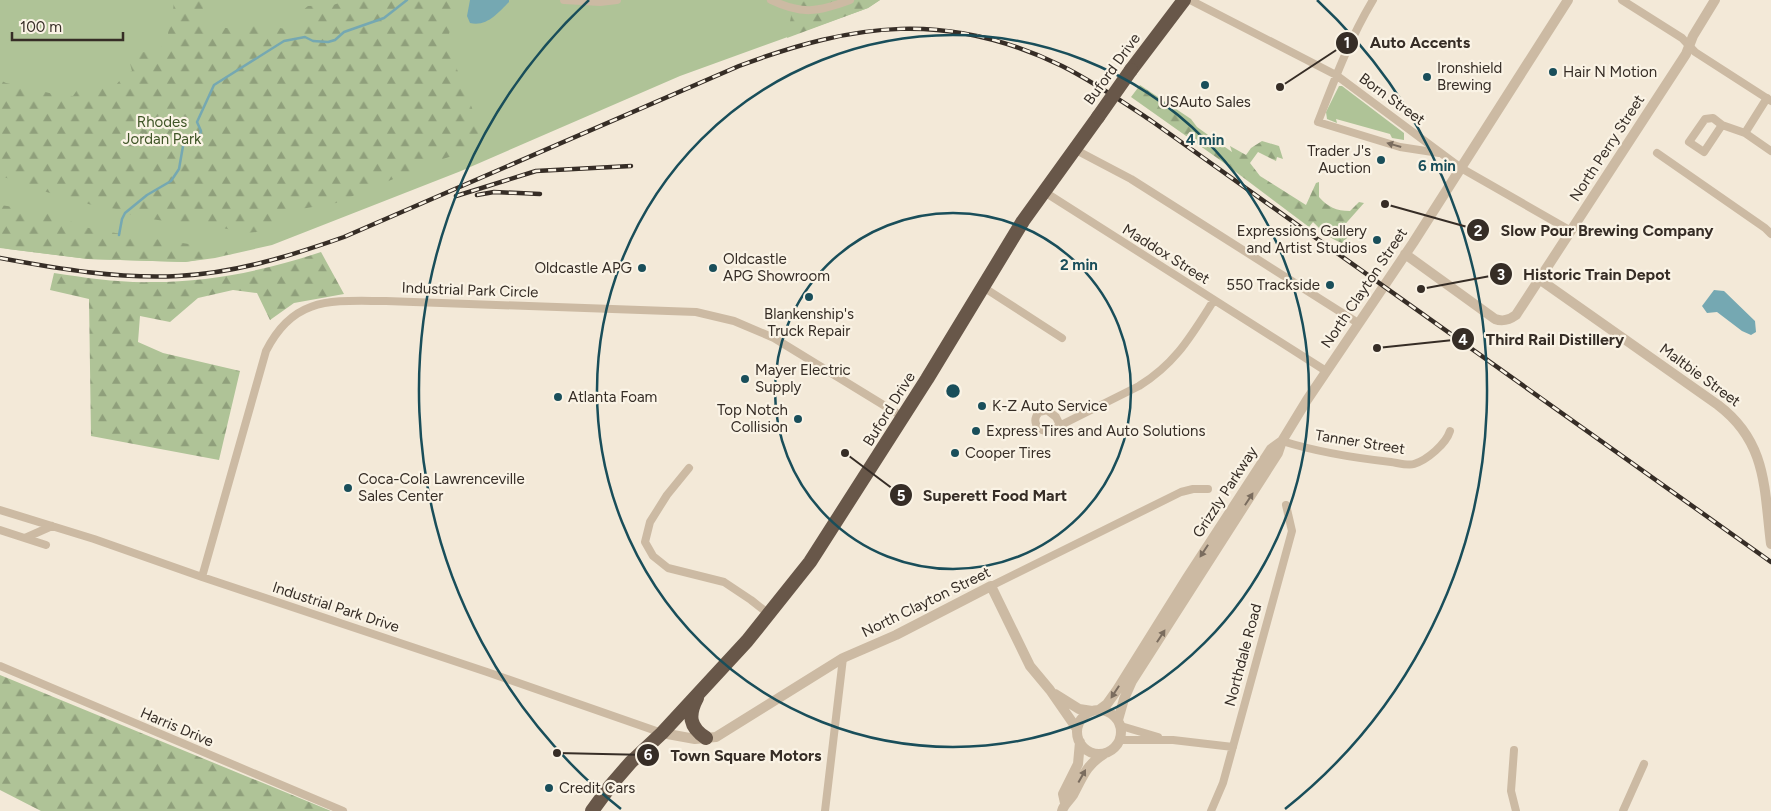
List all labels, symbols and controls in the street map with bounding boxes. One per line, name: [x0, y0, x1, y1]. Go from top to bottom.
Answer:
scale bar: [12, 10, 124, 42]
text: 100 m: [20, 18, 62, 36]
callout: Auto Accents: [1335, 27, 1480, 58]
street label: Buford Drive: [1080, 30, 1144, 108]
text: Auto Accents: [1370, 33, 1471, 52]
text: 1: [1344, 34, 1350, 52]
place label: Ironshield Brewing: [1437, 59, 1502, 94]
place label: Hair N Motion: [1563, 63, 1657, 81]
marker: Hair N Motion: [1547, 66, 1559, 78]
street label: Born Street: [1356, 69, 1429, 129]
marker: Ironshield Brewing: [1421, 71, 1433, 83]
marker: USAuto Sales: [1199, 79, 1211, 91]
street label: North Perry Street: [1566, 91, 1648, 205]
place label: USAuto Sales: [1159, 93, 1251, 111]
park label: Rhodes Jordan Park: [123, 113, 202, 148]
text: 4 min: [1186, 131, 1224, 149]
one-way arrow: [1386, 141, 1401, 149]
place label: Trader J's Auction: [1307, 142, 1371, 177]
marker: Trader J's Auction: [1375, 154, 1387, 166]
text: 6 min: [1418, 157, 1456, 175]
callout: Slow Pour Brewing Company: [1466, 215, 1724, 246]
street label: Maddox Street: [1119, 220, 1213, 288]
text: Slow Pour Brewing Company: [1500, 221, 1714, 240]
place label: Expressions Gallery and Artist Studios: [1237, 222, 1367, 257]
text: 2: [1474, 222, 1483, 240]
street label: North Clayton Street: [1317, 224, 1411, 352]
marker: Expressions Gallery and Artist Studios: [1371, 234, 1383, 246]
place label: Oldcastle APG Showroom: [723, 250, 830, 285]
text: 2 min: [1060, 256, 1098, 274]
place label: Oldcastle APG: [534, 259, 632, 277]
callout: Historic Train Depot: [1488, 259, 1681, 290]
marker: Oldcastle APG: [636, 262, 648, 274]
marker: Oldcastle APG Showroom: [707, 262, 719, 274]
text: Historic Train Depot: [1523, 265, 1671, 284]
text: 3: [1497, 266, 1505, 284]
place label: 550 Trackside: [1226, 276, 1320, 294]
street label: Industrial Park Circle: [401, 279, 539, 301]
marker: 550 Trackside: [1324, 279, 1336, 291]
marker: Blankenship's Truck Repair: [803, 291, 815, 303]
place label: Blankenship's Truck Repair: [764, 305, 854, 340]
callout: Third Rail Distillery: [1451, 324, 1634, 355]
text: Third Rail Distillery: [1486, 330, 1625, 349]
text: 4: [1458, 331, 1468, 349]
street label: Maltbie Street: [1656, 340, 1744, 411]
place label: Mayer Electric Supply: [755, 361, 851, 396]
street label: Buford Drive: [859, 369, 919, 449]
marker: Mayer Electric Supply: [739, 373, 751, 385]
centre of rings: [944, 382, 962, 400]
place label: Atlanta Foam: [568, 388, 657, 406]
marker: Atlanta Foam: [552, 391, 564, 403]
place label: K-Z Auto Service: [992, 397, 1107, 415]
marker: K-Z Auto Service: [976, 400, 988, 412]
place label: Top Notch Collision: [717, 401, 788, 436]
marker: Top Notch Collision: [792, 413, 804, 425]
place label: Express Tires and Auto Solutions: [986, 422, 1205, 440]
marker: Express Tires and Auto Solutions: [970, 425, 982, 437]
street label: Tanner Street: [1314, 426, 1407, 458]
street label: Grizzly Parkway: [1189, 443, 1261, 541]
place label: Cooper Tires: [965, 444, 1051, 462]
marker: Cooper Tires: [949, 447, 961, 459]
place label: Coca-Cola Lawrenceville Sales Center: [358, 470, 525, 505]
callout: Superett Food Mart: [888, 480, 1077, 511]
marker: Coca-Cola Lawrenceville Sales Center: [342, 482, 354, 494]
text: Superett Food Mart: [923, 486, 1067, 505]
text: 5: [897, 487, 906, 505]
one-way arrow: [1244, 493, 1254, 506]
one-way arrow: [1199, 545, 1209, 558]
street label: North Clayton Street: [859, 563, 994, 641]
street label: Industrial Park Drive: [270, 578, 402, 636]
street label: Northdale Road: [1221, 602, 1265, 708]
one-way arrow: [1157, 629, 1166, 643]
one-way arrow: [1110, 685, 1120, 699]
street label: Harris Drive: [138, 703, 216, 751]
callout: Town Square Motors: [636, 740, 832, 771]
text: 6: [644, 746, 653, 764]
text: Town Square Motors: [670, 746, 822, 765]
one-way arrow: [1078, 770, 1087, 783]
place label: Credit Cars: [559, 779, 635, 797]
marker: Credit Cars: [543, 782, 555, 794]

